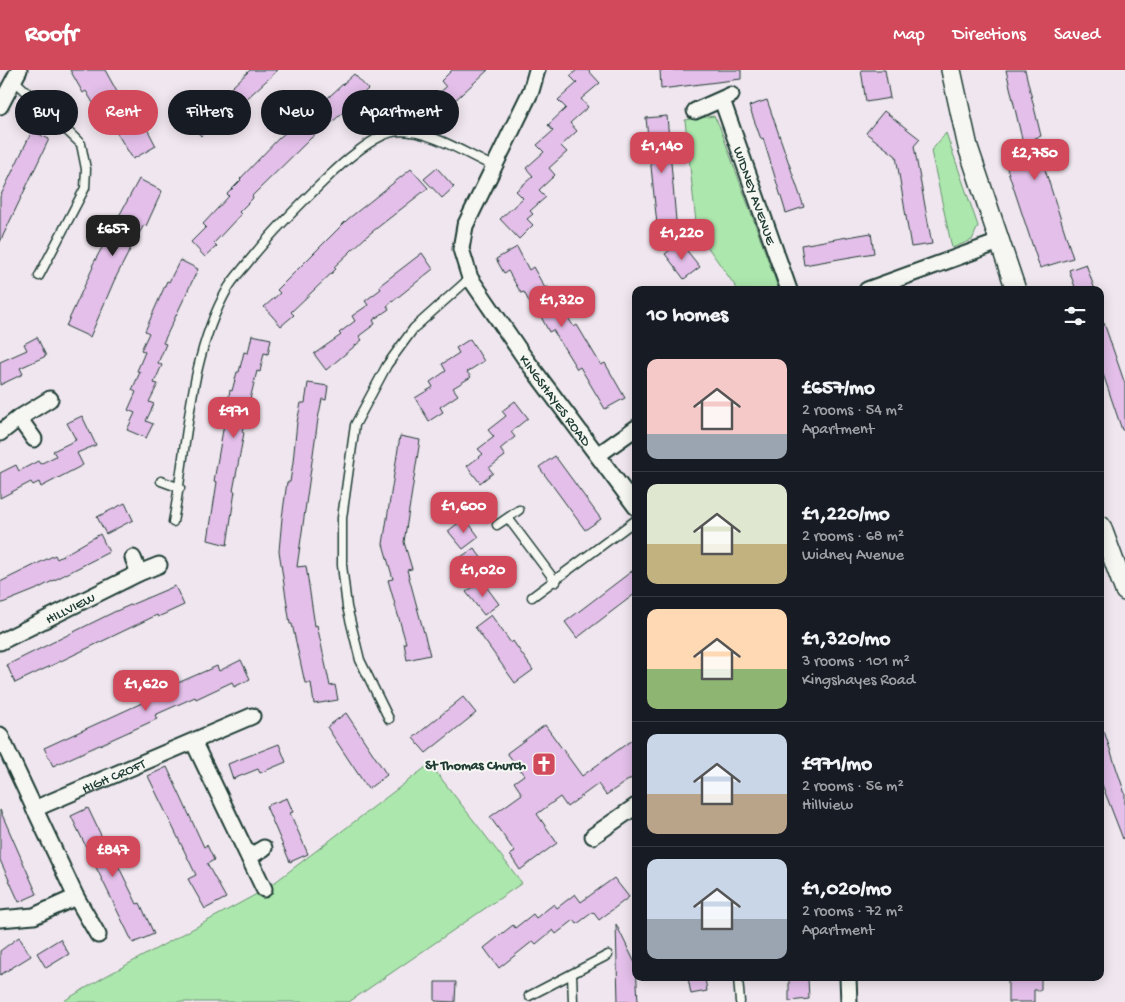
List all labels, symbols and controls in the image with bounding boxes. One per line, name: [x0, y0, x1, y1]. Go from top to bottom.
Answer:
text: Roofr: [25, 21, 78, 50]
text: Map: [893, 25, 925, 46]
text: Directions: [953, 25, 1026, 46]
text: Saved: [1054, 25, 1100, 46]
chip: Buy: [15, 90, 78, 135]
chip: Rent: [88, 90, 158, 135]
chip: Filters: [168, 90, 251, 135]
chip: New: [261, 90, 332, 135]
chip: Apartment: [342, 90, 459, 135]
pin: £1,140: [621, 132, 703, 174]
text: £1,140: [641, 138, 683, 157]
pin: £2,750: [994, 138, 1076, 181]
street label: WIDNEY AVENUE: [728, 145, 779, 249]
text: £2,750: [1012, 145, 1058, 164]
pin: £657: [83, 214, 143, 257]
pin: £1,220: [641, 218, 723, 261]
text: £657: [97, 221, 129, 240]
text: £1,220: [660, 225, 704, 244]
pin: £1,320: [521, 286, 603, 328]
text: £1,320: [540, 292, 584, 311]
icon: filters: [1061, 302, 1089, 330]
text: 10 homes: [647, 304, 728, 329]
street label: KINGSHAYES ROAD: [514, 352, 594, 451]
text: £657/mo: [802, 377, 875, 402]
icon: home: [687, 379, 747, 439]
pin: £971: [204, 396, 264, 439]
text: 2 rooms · 54 m²: [802, 402, 903, 421]
text: £971: [219, 403, 249, 422]
text: Apartment: [802, 421, 874, 440]
pin: £1,600: [423, 492, 505, 534]
text: £1,600: [442, 498, 486, 517]
text: £1,220/mo: [802, 503, 890, 528]
icon: home: [687, 504, 747, 564]
text: 2 rooms · 68 m²: [802, 528, 904, 547]
text: Widney Avenue: [802, 547, 904, 566]
pin: £1,020: [442, 556, 524, 598]
text: £1,020: [461, 562, 505, 581]
street label: HILLVIEW: [43, 590, 99, 629]
text: £1,320/mo: [802, 628, 890, 653]
icon: home: [687, 629, 747, 689]
text: 3 rooms · 101 m²: [802, 653, 910, 672]
pin: £1,620: [105, 670, 187, 712]
text: Kingshayes Road: [802, 672, 915, 691]
text: £1,620: [124, 676, 168, 695]
church icon: St Thomas Church: [531, 751, 557, 777]
text: £971/mo: [802, 753, 872, 778]
icon: home: [687, 754, 747, 814]
street label: HIGH CROFT: [80, 756, 149, 799]
place label: St Thomas Church: [425, 758, 526, 775]
text: 2 rooms · 56 m²: [802, 778, 904, 797]
text: Hillview: [802, 797, 853, 816]
pin: £847: [83, 836, 143, 878]
text: £847: [97, 842, 129, 861]
text: £1,020/mo: [802, 878, 891, 903]
icon: home: [687, 879, 747, 939]
text: 2 rooms · 72 m²: [802, 903, 903, 922]
text: Apartment: [802, 922, 874, 941]

